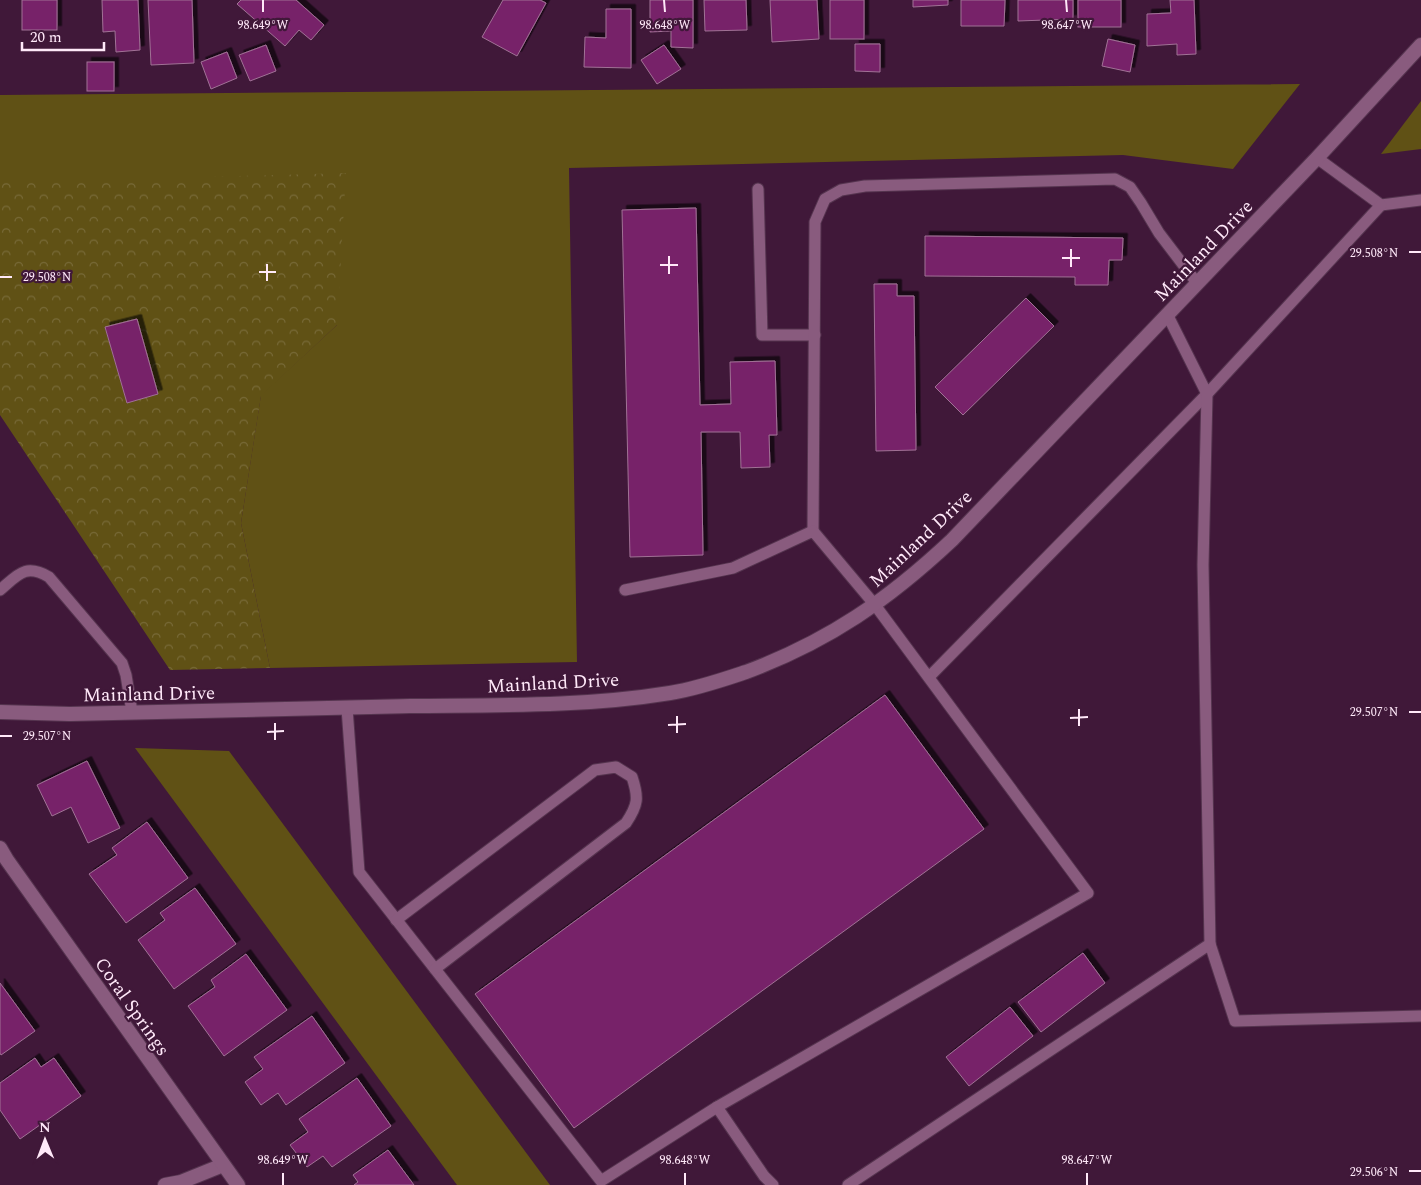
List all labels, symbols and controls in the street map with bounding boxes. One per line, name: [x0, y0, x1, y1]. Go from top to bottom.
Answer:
text: 98.649°W: [238, 16, 289, 35]
text: 98.648°W: [640, 16, 691, 35]
text: 98.647°W: [1042, 16, 1093, 35]
scale bar: [22, 20, 105, 52]
text: 20 m: [30, 26, 62, 49]
street label: Mainland Drive: [1148, 193, 1260, 309]
text: 29.508°N: [1350, 244, 1398, 263]
text: 29.508°N: [23, 268, 71, 287]
street label: Mainland Drive: [863, 483, 979, 595]
street label: Mainland Drive: [486, 666, 620, 701]
street label: Mainland Drive: [83, 679, 215, 710]
text: 29.507°N: [1350, 703, 1398, 722]
text: 29.507°N: [23, 727, 71, 746]
street label: Coral Springs: [87, 951, 177, 1062]
north arrow: [20, 1115, 70, 1165]
text: N: [39, 1117, 51, 1138]
text: 98.649°W: [258, 1151, 309, 1170]
text: 98.648°W: [660, 1151, 711, 1170]
text: 98.647°W: [1062, 1151, 1113, 1170]
text: 29.506°N: [1350, 1163, 1398, 1182]

